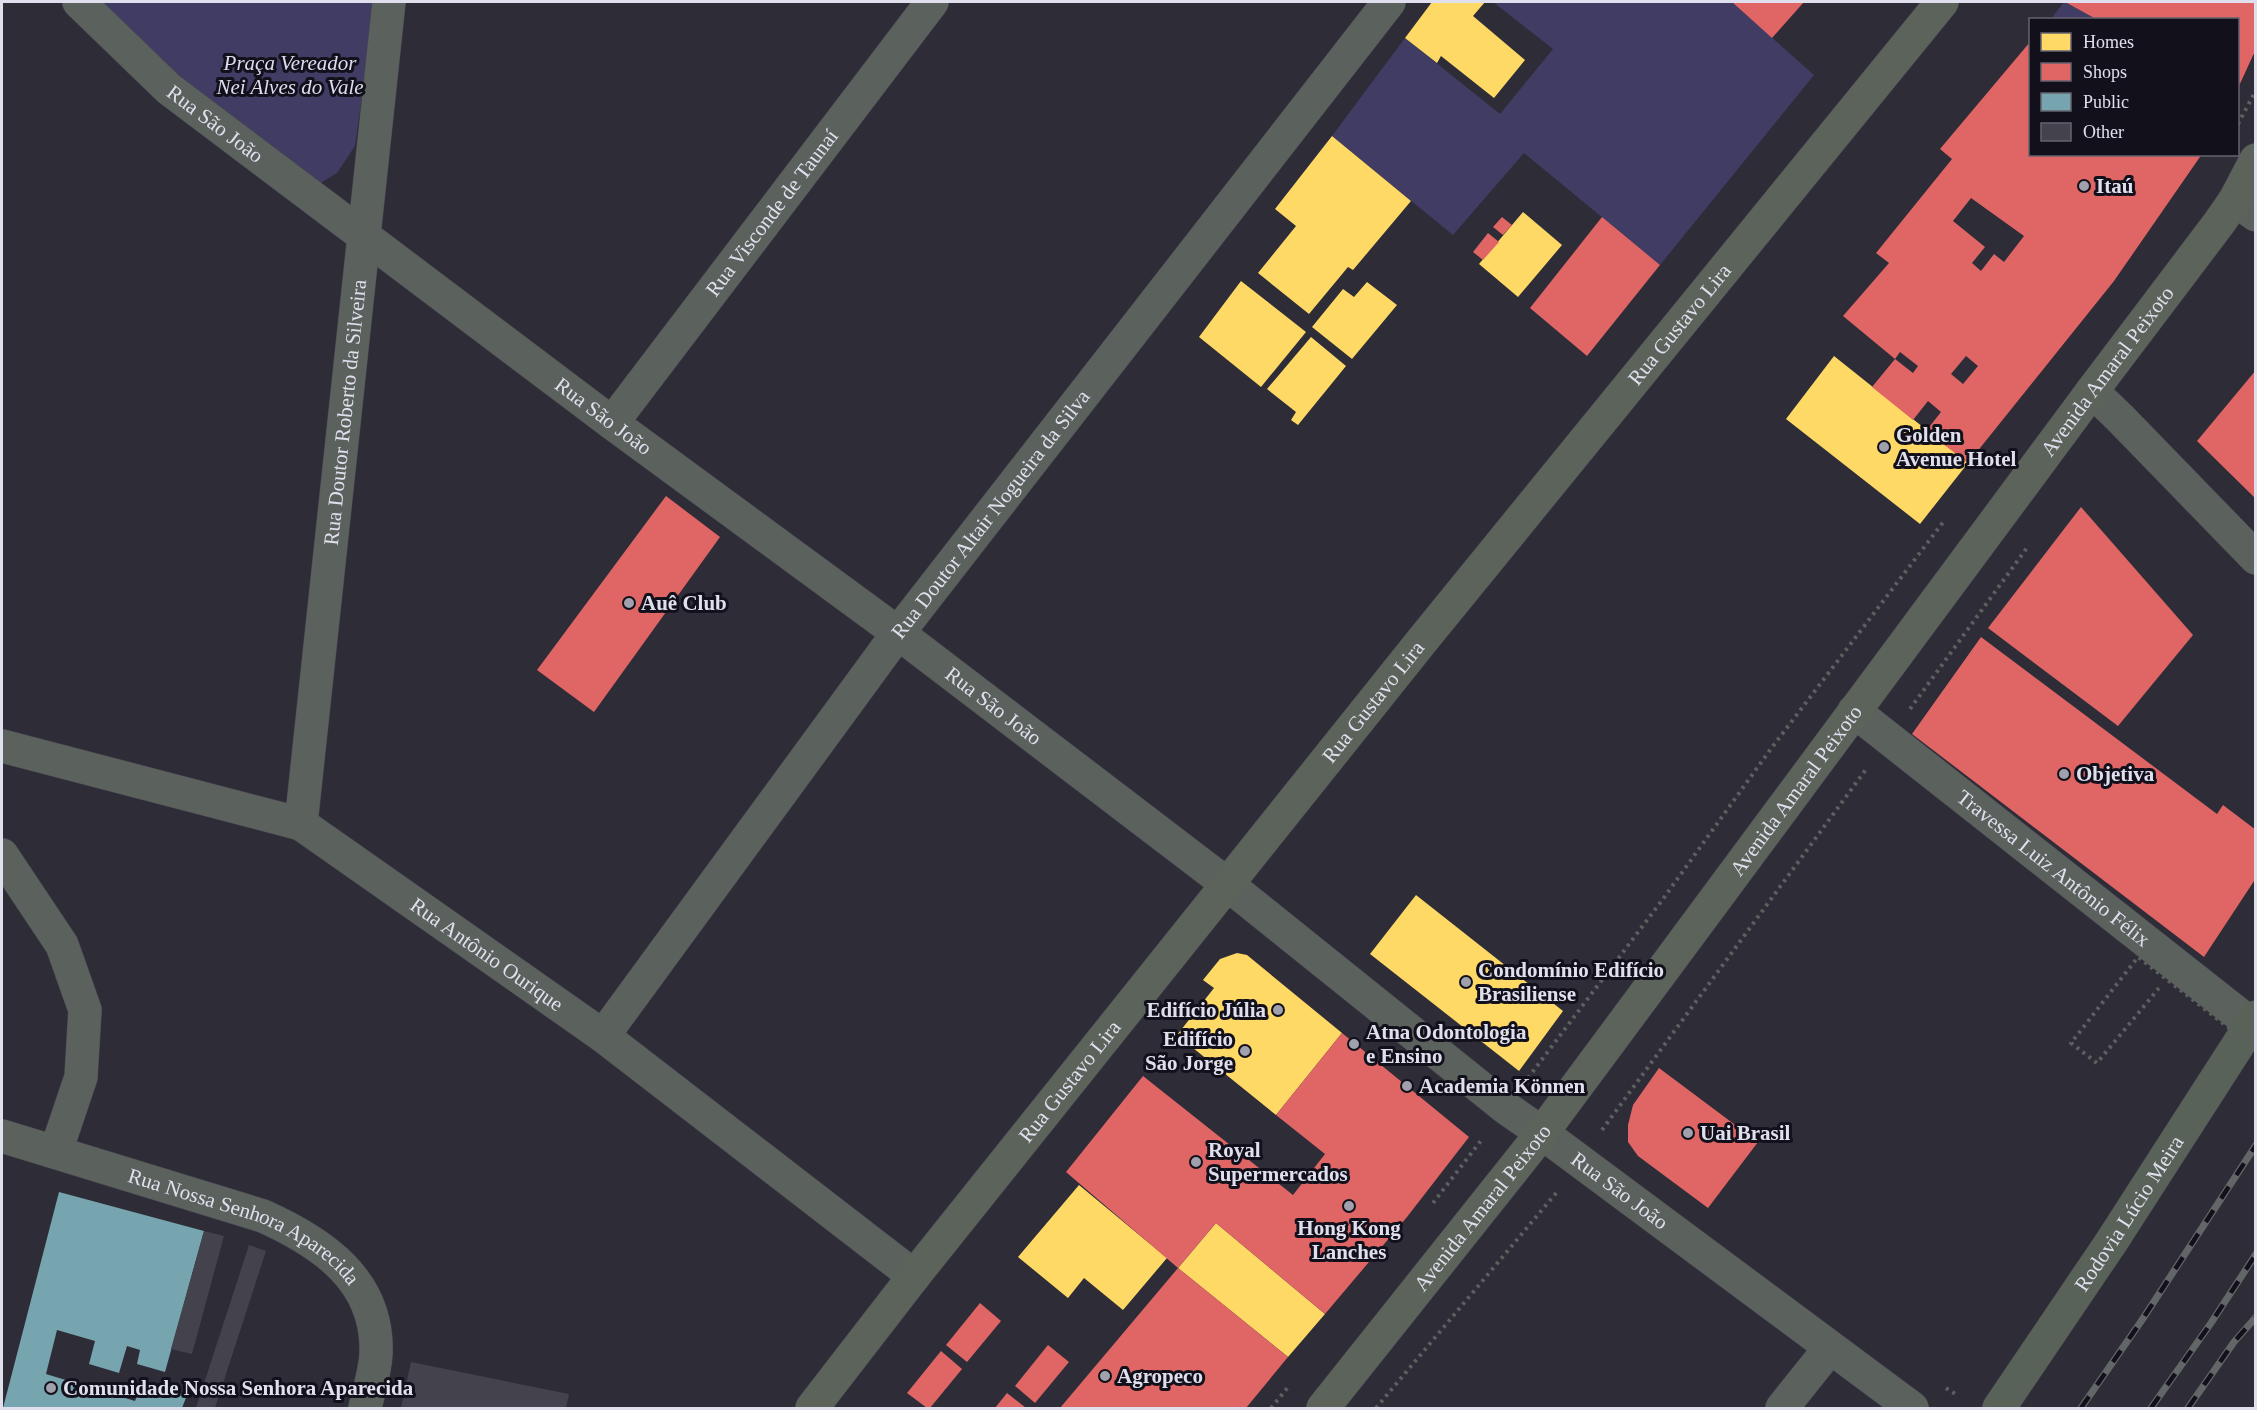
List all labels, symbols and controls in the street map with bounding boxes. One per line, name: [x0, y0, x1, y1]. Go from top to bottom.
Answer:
legend: [2029, 18, 2239, 156]
text: Homes: [2083, 32, 2134, 52]
park label: Praça Vereador Nei Alves do Vale: [215, 51, 364, 99]
text: Shops: [2083, 62, 2127, 82]
street label: Rua São João: [162, 80, 268, 168]
text: Public: [2083, 92, 2129, 112]
text: Other: [2083, 122, 2124, 142]
street label: Rua Visconde de Taunaí: [701, 124, 843, 301]
place label: Itaú: [2096, 174, 2134, 198]
marker: Itaú: [2077, 179, 2091, 193]
street label: Rua Gustavo Lira: [1623, 258, 1736, 390]
street label: Rua Doutor Roberto da Silveira: [319, 278, 371, 546]
street label: Avenida Amaral Peixoto: [2036, 282, 2179, 461]
street label: Rua São João: [550, 372, 656, 460]
street label: Rua Doutor Altair Nogueira da Silva: [886, 384, 1095, 643]
place label: Golden Avenue Hotel: [1896, 423, 2017, 471]
marker: Golden Avenue Hotel: [1877, 440, 1891, 454]
place label: Auê Club: [641, 591, 727, 615]
marker: Auê Club: [622, 596, 636, 610]
street label: Rua Gustavo Lira: [1317, 635, 1430, 768]
street label: Rua São João: [941, 662, 1046, 750]
street label: Avenida Amaral Peixoto: [1725, 700, 1867, 880]
place label: Objetiva: [2076, 762, 2155, 786]
marker: Objetiva: [2057, 767, 2071, 781]
street label: Travessa Luiz Antônio Félix: [1952, 785, 2155, 952]
street label: Rua Antônio Ourique: [406, 893, 568, 1016]
place label: Condomínio Edifício Brasiliense: [1478, 958, 1664, 1006]
marker: Condomínio Edifício Brasiliense: [1459, 975, 1473, 989]
place label: Edifício Júlia: [1146, 998, 1266, 1022]
marker: Edifício Júlia: [1271, 1003, 1285, 1017]
street label: Rua Gustavo Lira: [1014, 1015, 1126, 1147]
place label: Atna Odontologia e Ensino: [1366, 1020, 1527, 1068]
place label: Edifício São Jorge: [1145, 1027, 1233, 1075]
marker: Atna Odontologia e Ensino: [1347, 1037, 1361, 1051]
marker: Edifício São Jorge: [1238, 1044, 1252, 1058]
place label: Academia Können: [1419, 1074, 1586, 1098]
marker: Academia Können: [1400, 1079, 1414, 1093]
street label: Avenida Amaral Peixoto: [1409, 1120, 1556, 1296]
place label: Uai Brasil: [1700, 1121, 1791, 1145]
marker: Uai Brasil: [1681, 1126, 1695, 1140]
street label: Rodovia Lúcio Meira: [2070, 1131, 2189, 1296]
place label: Royal Supermercados: [1208, 1138, 1348, 1186]
street label: Rua São João: [1567, 1147, 1673, 1234]
marker: Royal Supermercados: [1189, 1155, 1203, 1169]
street label: Rua Nossa Senhora Aparecida: [125, 1163, 365, 1290]
marker: Hong Kong Lanches: [1342, 1199, 1356, 1213]
place label: Hong Kong Lanches: [1297, 1216, 1401, 1264]
place label: Agropeco: [1117, 1364, 1203, 1388]
marker: Agropeco: [1098, 1369, 1112, 1383]
place label: Comunidade Nossa Senhora Aparecida: [63, 1376, 414, 1400]
marker: Comunidade Nossa Senhora Aparecida: [44, 1381, 58, 1395]

